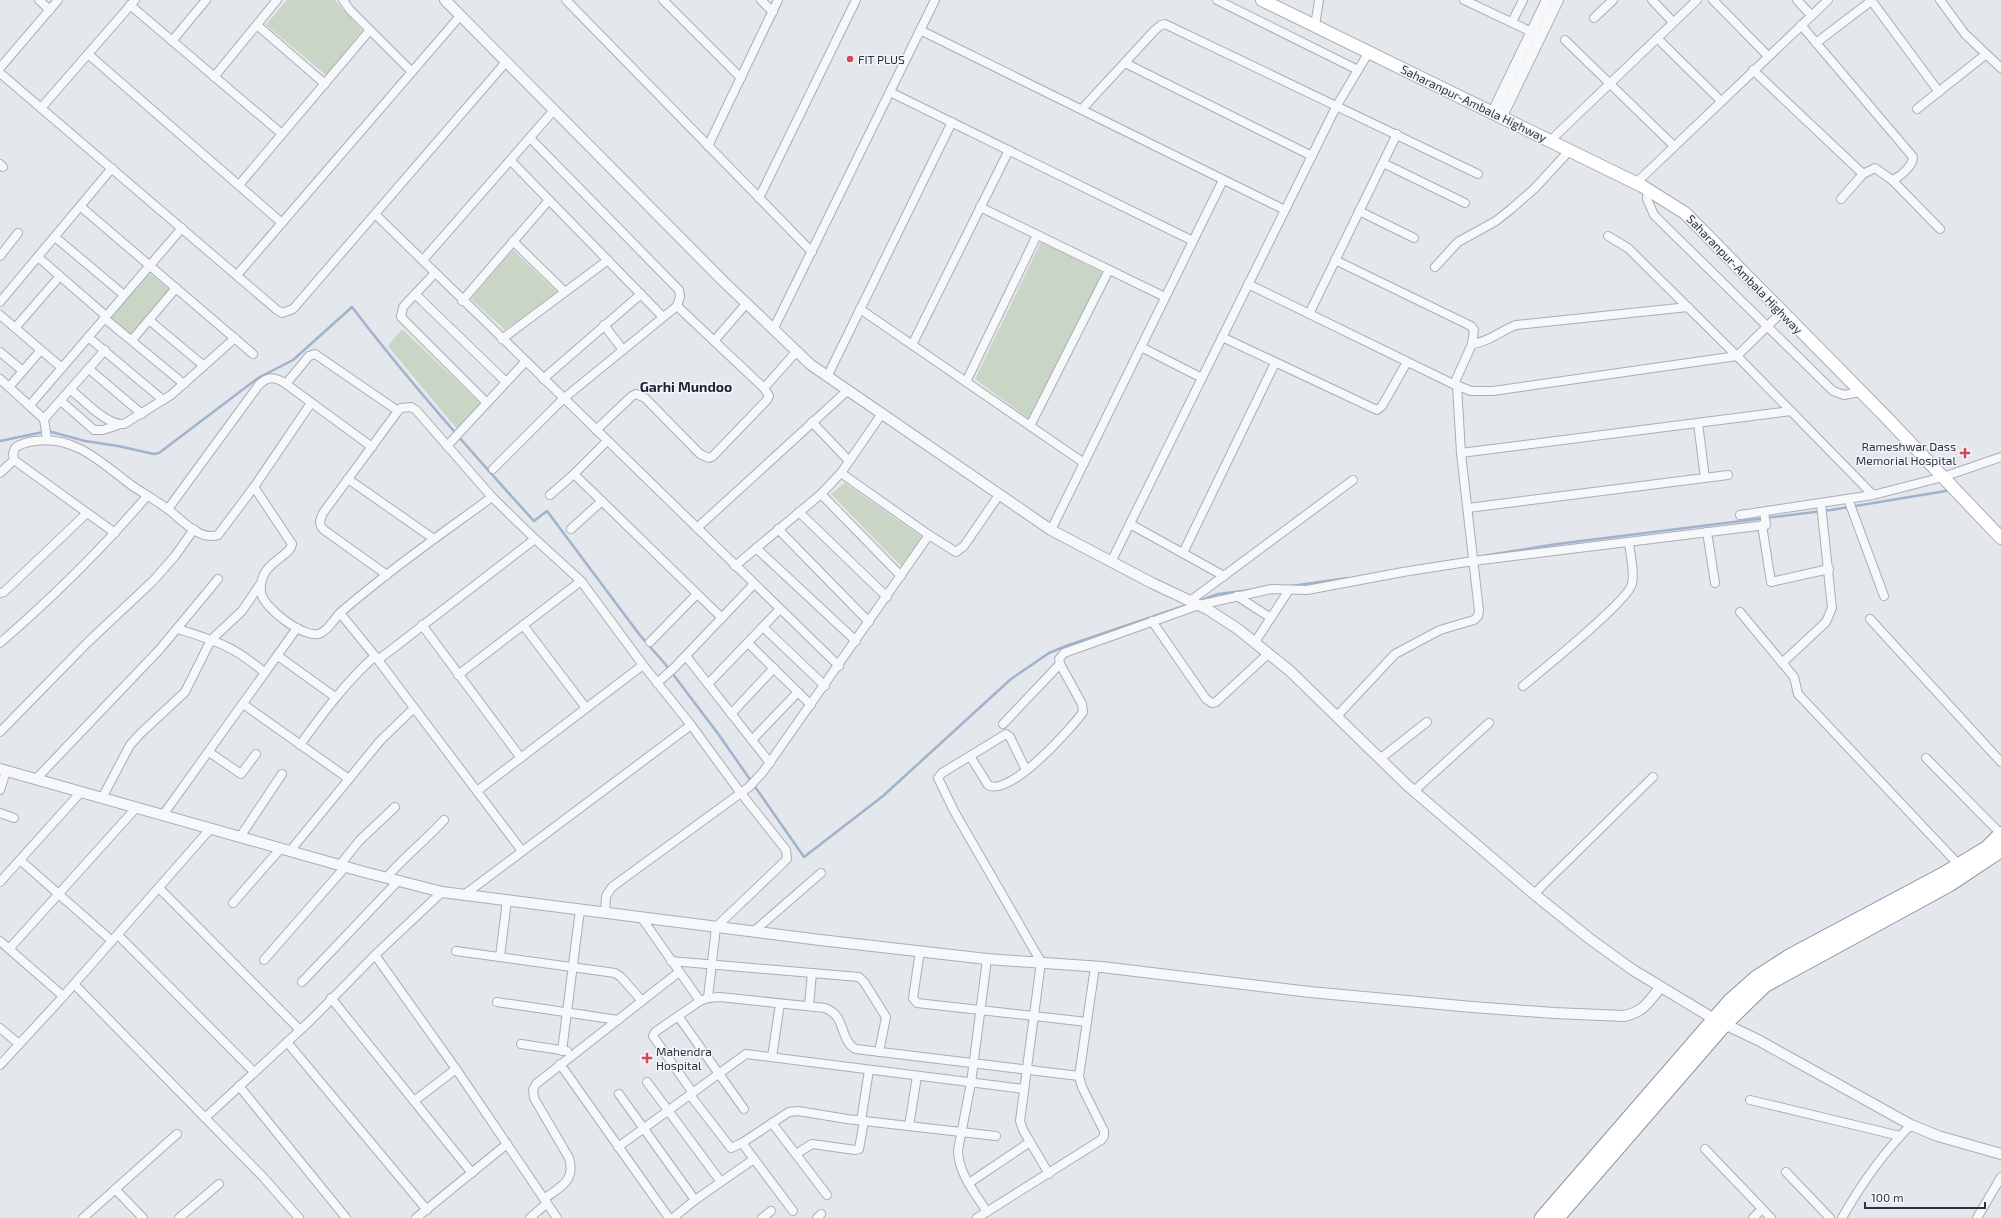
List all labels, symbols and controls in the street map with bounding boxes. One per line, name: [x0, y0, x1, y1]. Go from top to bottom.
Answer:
place label: FIT PLUS: [858, 52, 905, 66]
marker: FIT PLUS: [845, 54, 855, 64]
street label: Saharanpur-Ambala Highway: [1399, 62, 1550, 145]
street label: Saharanpur-Ambala Highway: [1684, 211, 1806, 337]
district label: Garhi Mundoo: [640, 378, 732, 395]
place label: Rameshwar Dass Memorial Hospital: [1856, 439, 1956, 467]
marker: Rameshwar Dass Memorial Hospital: [1959, 447, 1971, 459]
place label: Mahendra Hospital: [656, 1044, 712, 1072]
marker: Mahendra Hospital: [641, 1052, 653, 1064]
scale bar: [1865, 1184, 1985, 1210]
text: 100 m: [1871, 1190, 1903, 1204]

